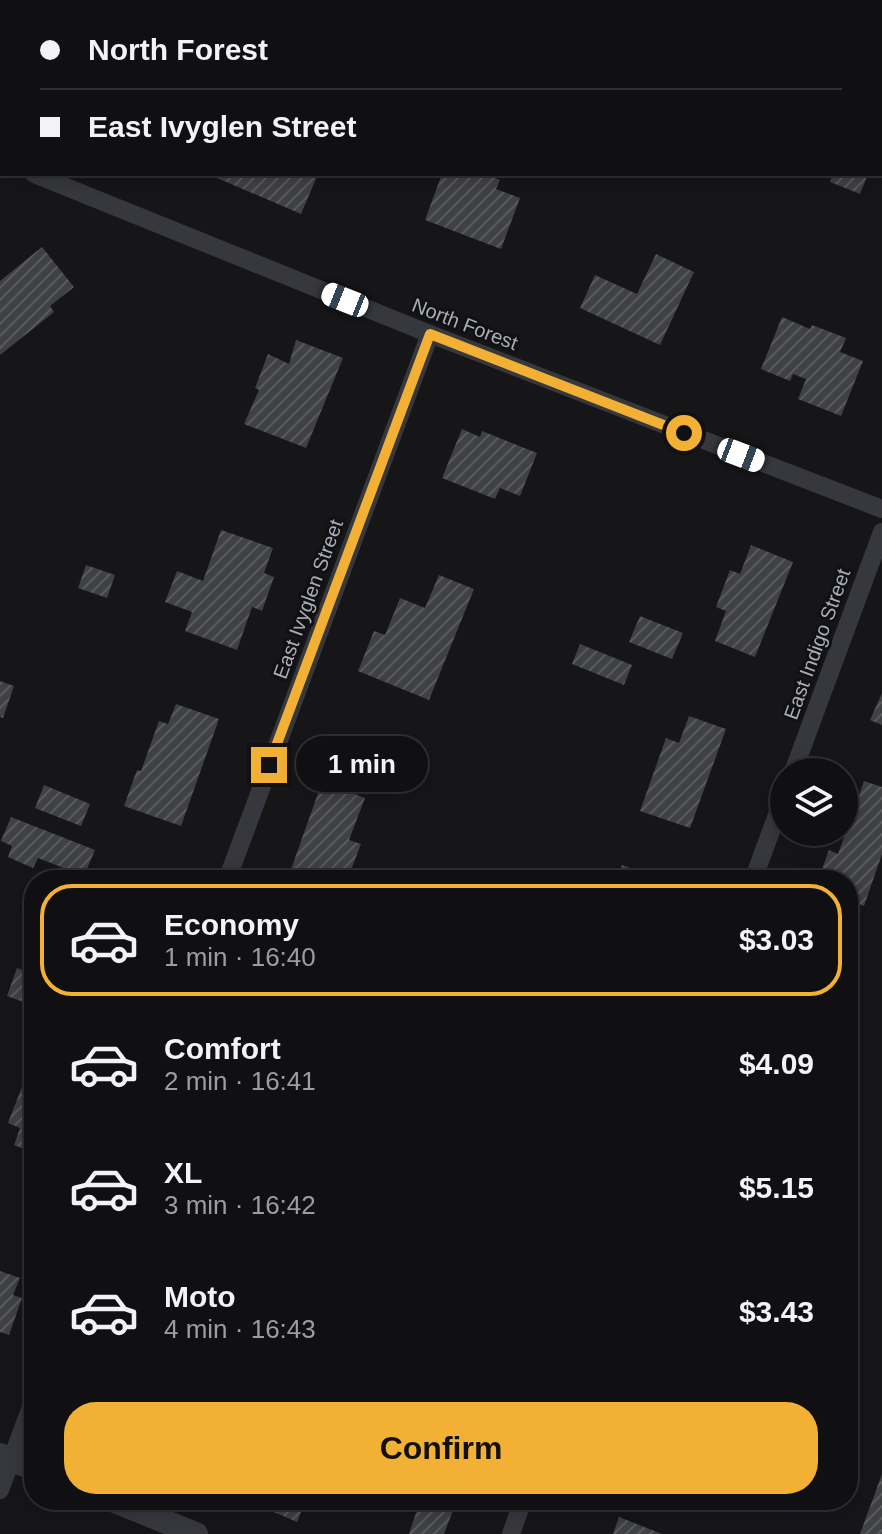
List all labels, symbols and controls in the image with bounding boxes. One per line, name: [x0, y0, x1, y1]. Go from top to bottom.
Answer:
text: North Forest: [88, 33, 268, 66]
text: East Ivyglen Street: [88, 110, 356, 143]
car: [318, 280, 372, 320]
street label: North Forest: [409, 294, 521, 354]
route start: [666, 415, 702, 451]
car: [714, 435, 768, 475]
street label: East Ivyglen Street: [269, 516, 347, 682]
street label: East Indigo Street: [779, 565, 855, 722]
callout: 1 min: [297, 737, 429, 793]
route end: [251, 747, 287, 783]
text: 1 min: [328, 749, 396, 779]
map controls: [770, 758, 858, 846]
button: layers: [770, 758, 858, 846]
icon: car: [68, 904, 140, 976]
text: Economy: [164, 908, 299, 941]
text: $3.03: [739, 923, 814, 956]
text: 1 min · 16:40: [164, 942, 316, 972]
icon: car: [68, 1028, 140, 1100]
text: Comfort: [164, 1032, 281, 1065]
text: $4.09: [739, 1047, 814, 1080]
text: 2 min · 16:41: [164, 1066, 316, 1096]
icon: car: [68, 1152, 140, 1224]
text: XL: [164, 1156, 202, 1189]
text: $5.15: [739, 1171, 814, 1204]
text: 3 min · 16:42: [164, 1190, 316, 1220]
icon: car: [68, 1276, 140, 1348]
text: Moto: [164, 1280, 236, 1313]
text: $3.43: [739, 1295, 814, 1328]
text: 4 min · 16:43: [164, 1314, 316, 1344]
button: Confirm: [64, 1402, 818, 1494]

